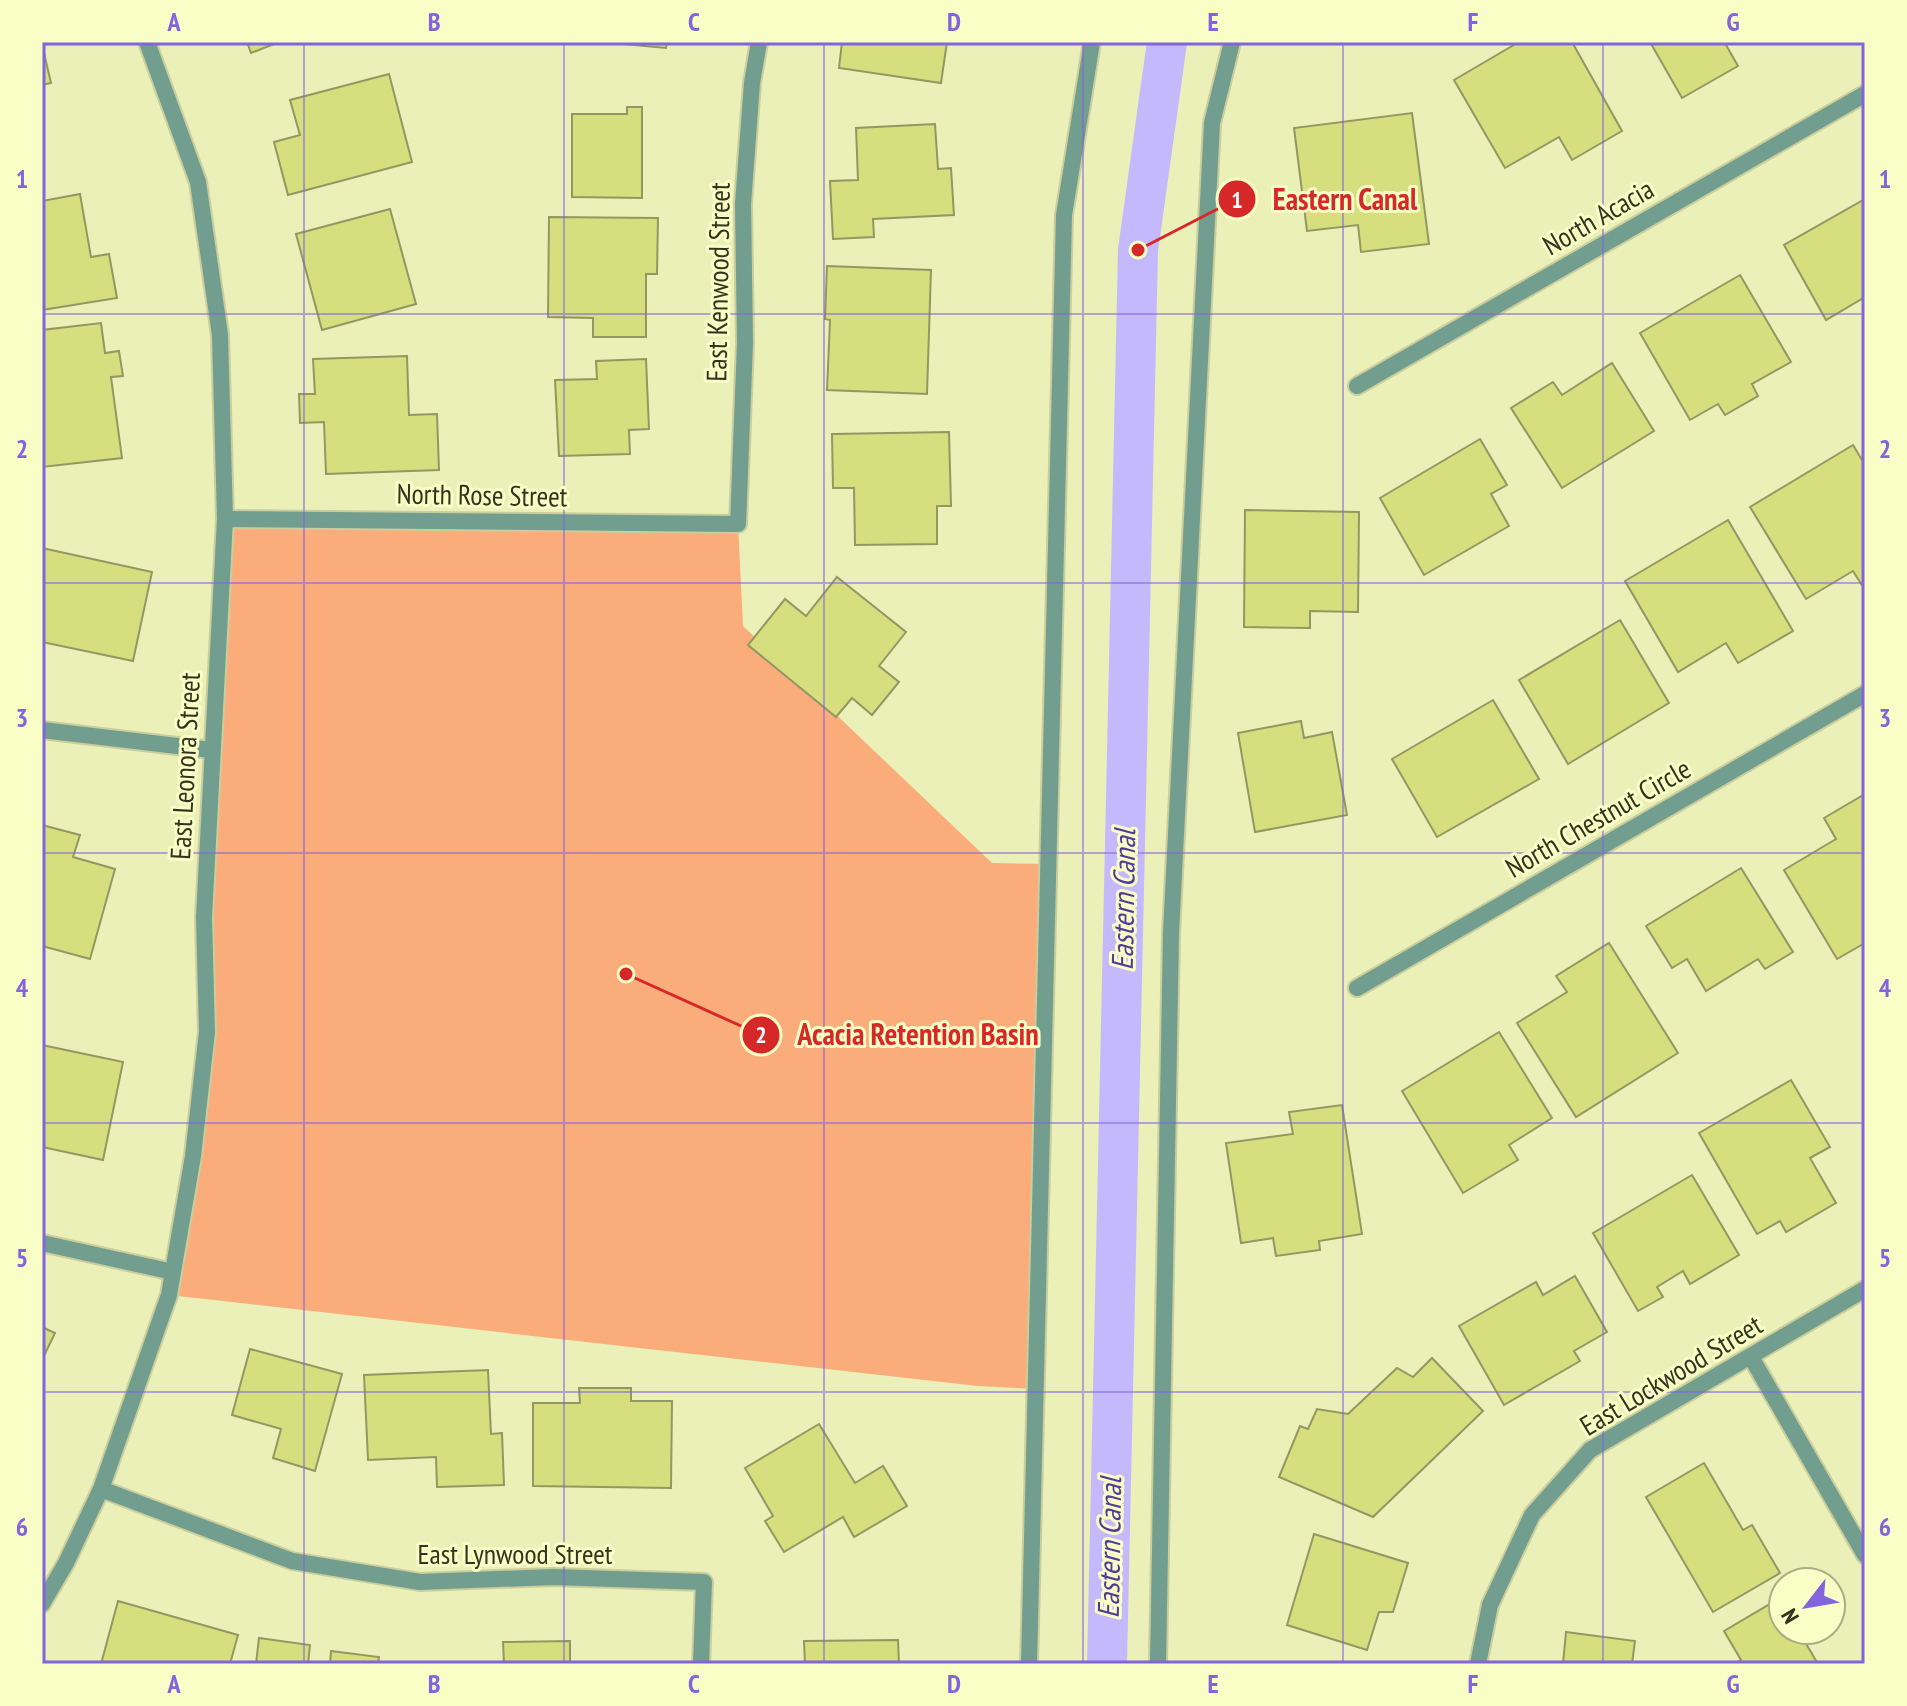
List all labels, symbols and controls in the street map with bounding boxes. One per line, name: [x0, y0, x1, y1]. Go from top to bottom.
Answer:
text: A: [166, 5, 181, 38]
text: B: [428, 5, 441, 38]
text: C: [688, 5, 700, 38]
text: D: [947, 5, 961, 38]
text: E: [1207, 5, 1219, 38]
text: F: [1468, 5, 1479, 38]
text: G: [1726, 5, 1740, 38]
text: 1: [16, 162, 28, 195]
text: 1: [1879, 162, 1891, 195]
street label: North Acacia: [1536, 170, 1660, 263]
callout: Eastern Canal: [1217, 172, 1434, 226]
text: Eastern Canal: [1273, 179, 1418, 218]
street label: East Kenwood Street: [697, 182, 738, 382]
text: 1: [1231, 184, 1243, 215]
text: 2: [16, 432, 28, 465]
text: 2: [1879, 432, 1891, 465]
street label: North Rose Street: [396, 475, 568, 514]
street label: East Leonora Street: [161, 671, 208, 860]
text: 3: [16, 701, 28, 734]
text: 3: [1879, 701, 1891, 734]
street label: North Chestnut Circle: [1498, 750, 1697, 886]
water label: Eastern Canal: [1102, 826, 1143, 971]
text: 4: [16, 971, 29, 1004]
text: 4: [1879, 971, 1892, 1004]
callout: Acacia Retention Basin: [741, 1008, 1054, 1062]
text: Acacia Retention Basin: [796, 1014, 1039, 1053]
text: 2: [755, 1019, 767, 1050]
text: 5: [16, 1241, 28, 1274]
text: 5: [1879, 1241, 1891, 1274]
street label: East Lockwood Street: [1573, 1305, 1769, 1444]
water label: Eastern Canal: [1088, 1474, 1129, 1619]
text: 6: [16, 1510, 28, 1543]
text: 6: [1879, 1510, 1891, 1543]
street label: East Lynwood Street: [417, 1535, 613, 1572]
north arrow: [1767, 1566, 1847, 1646]
text: N: [1775, 1604, 1805, 1629]
text: A: [166, 1667, 181, 1700]
text: B: [428, 1667, 441, 1700]
text: C: [688, 1667, 700, 1700]
text: D: [947, 1667, 961, 1700]
text: E: [1207, 1667, 1219, 1700]
text: F: [1468, 1667, 1479, 1700]
text: G: [1726, 1667, 1740, 1700]

